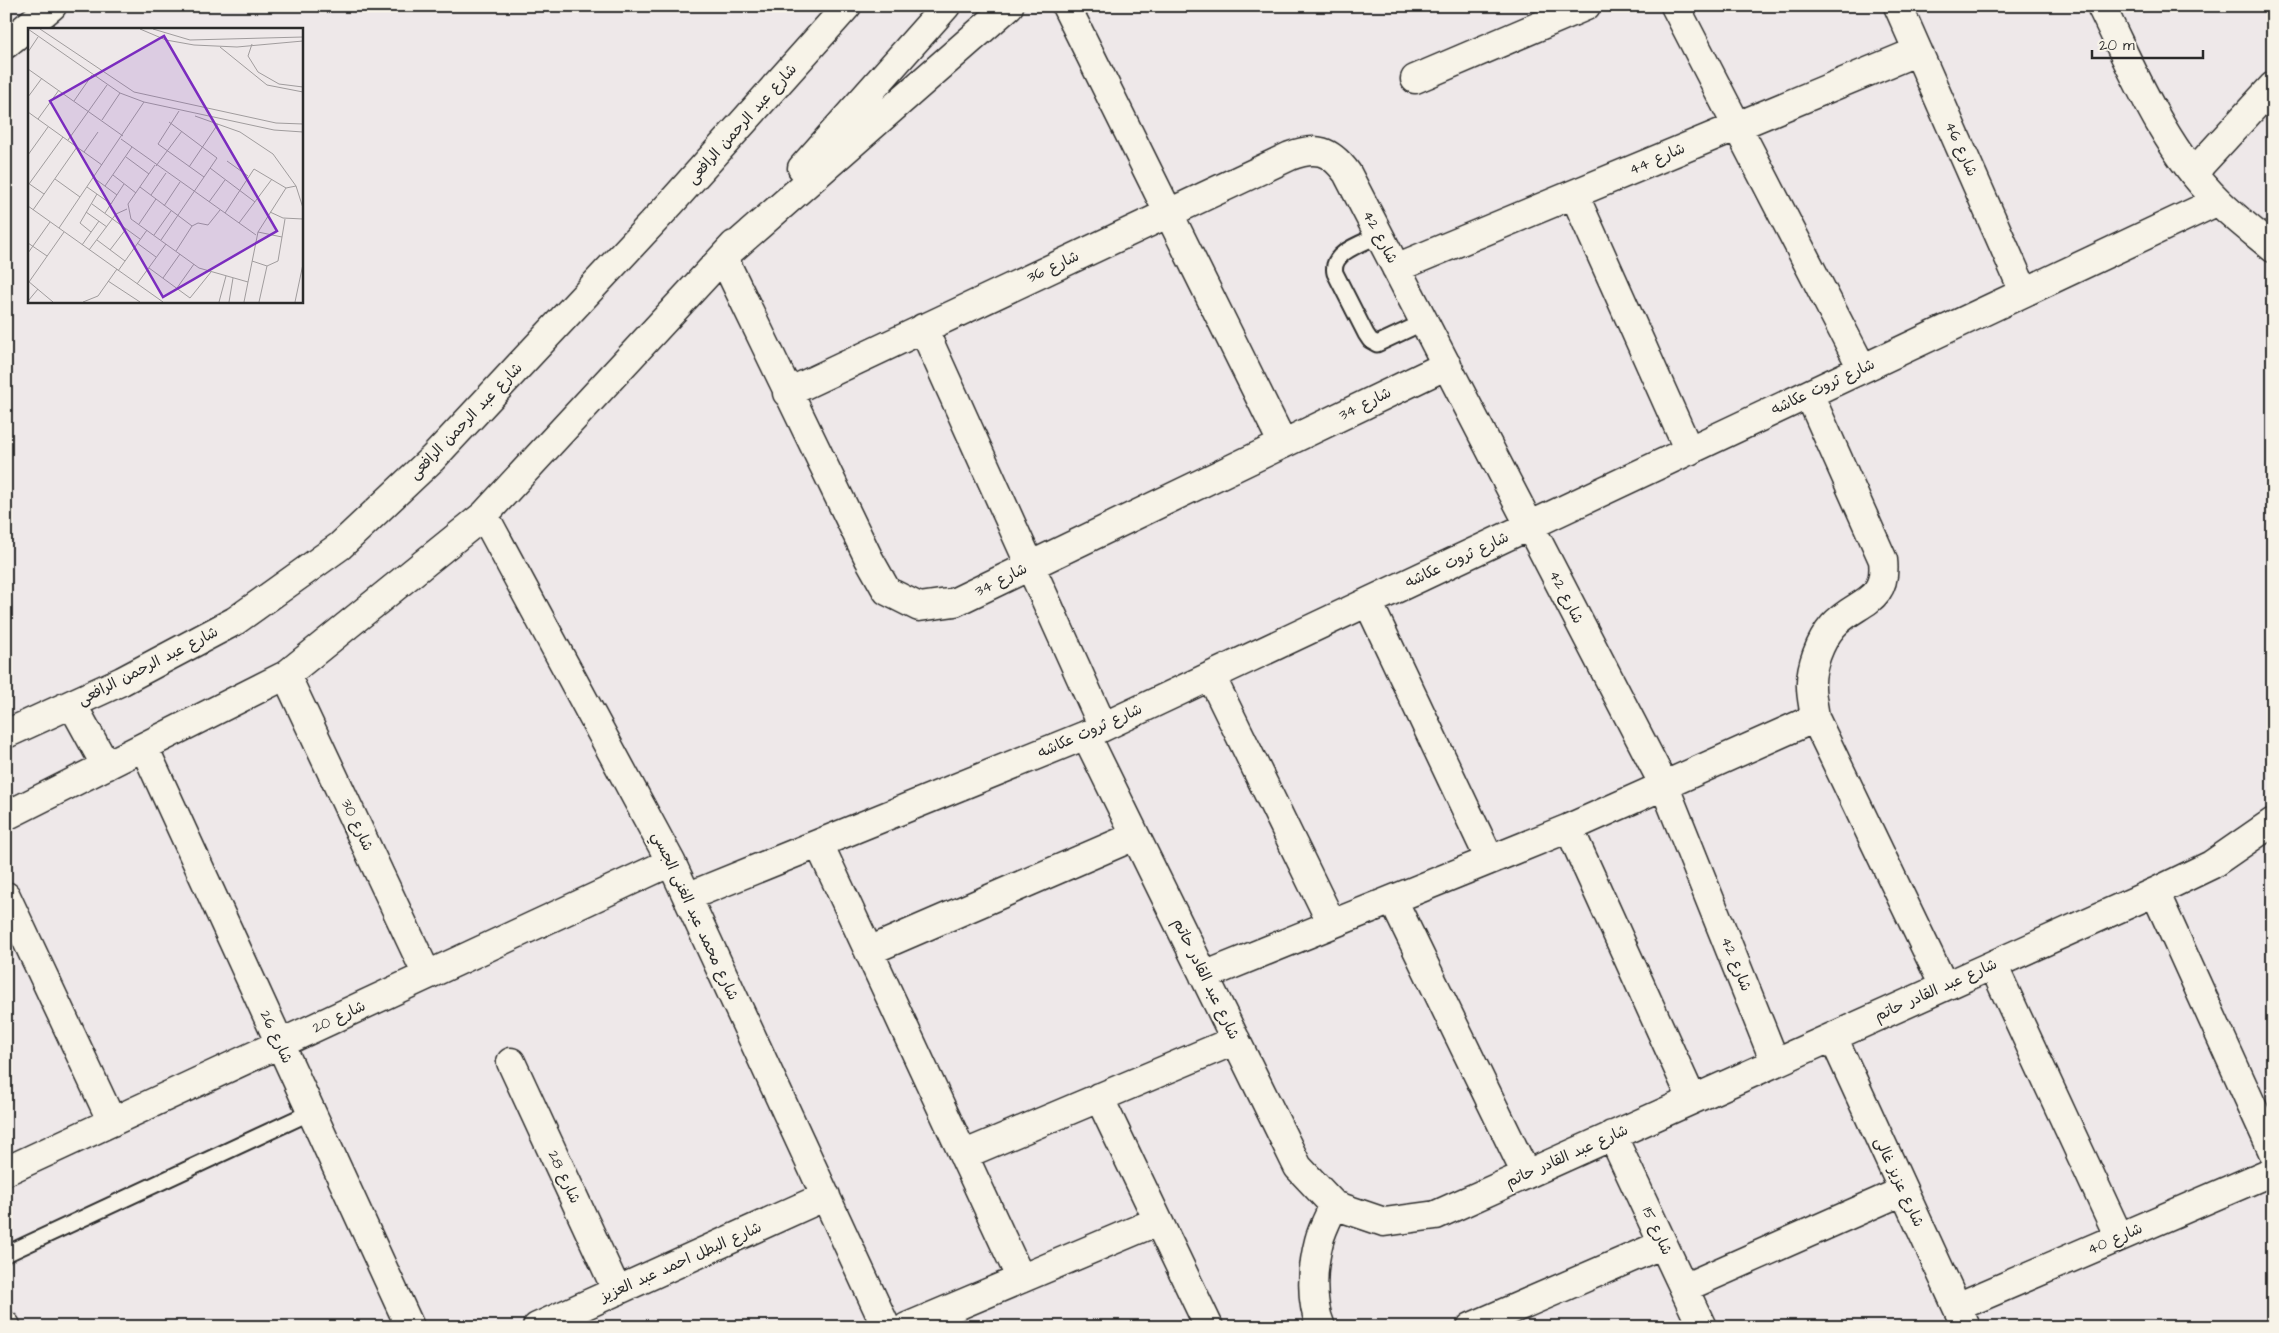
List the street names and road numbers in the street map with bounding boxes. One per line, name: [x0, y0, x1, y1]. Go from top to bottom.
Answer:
street label: شارع عبد الرحمن الرافعى: [682, 59, 802, 189]
street label: شارع 46: [1940, 118, 1982, 180]
street label: شارع 44: [1626, 138, 1688, 180]
street label: شارع 42: [1357, 207, 1403, 267]
street label: شارع 36: [1023, 246, 1083, 288]
street label: شارع ثروت عكاشه: [1768, 354, 1878, 420]
street label: شارع عبد الرحمن الرافعى: [405, 358, 527, 484]
street label: شارع 34: [1335, 382, 1395, 426]
street label: شارع ثروت عكاشه: [1402, 527, 1512, 593]
street label: شارع 34: [971, 558, 1031, 602]
street label: شارع 42: [1544, 567, 1588, 627]
street label: شارع عبد الرحمن الرافعى: [74, 621, 222, 711]
street label: شارع ثروت عكاشه: [1034, 699, 1146, 763]
street label: شارع 30: [336, 795, 378, 855]
street label: شارع محمد عبد الغنى الجسي: [645, 828, 743, 1005]
street label: شارع عبد القادر حاتم: [1167, 915, 1244, 1043]
street label: شارع 42: [1716, 934, 1756, 994]
street label: شارع عبد القادر حاتم: [1871, 954, 2001, 1027]
street label: شارع 20: [309, 996, 369, 1038]
street label: شارع 26: [255, 1007, 297, 1067]
street label: شارع عبد القادر حاتم: [1502, 1120, 1632, 1193]
street label: شارع عزيز غالى: [1869, 1134, 1929, 1230]
street label: شارع 28: [542, 1147, 586, 1207]
street label: شارع 15: [1637, 1203, 1677, 1259]
street label: شارع البطل احمد عبد العزيز: [595, 1217, 765, 1308]
street label: شارع 40: [2084, 1218, 2146, 1260]

